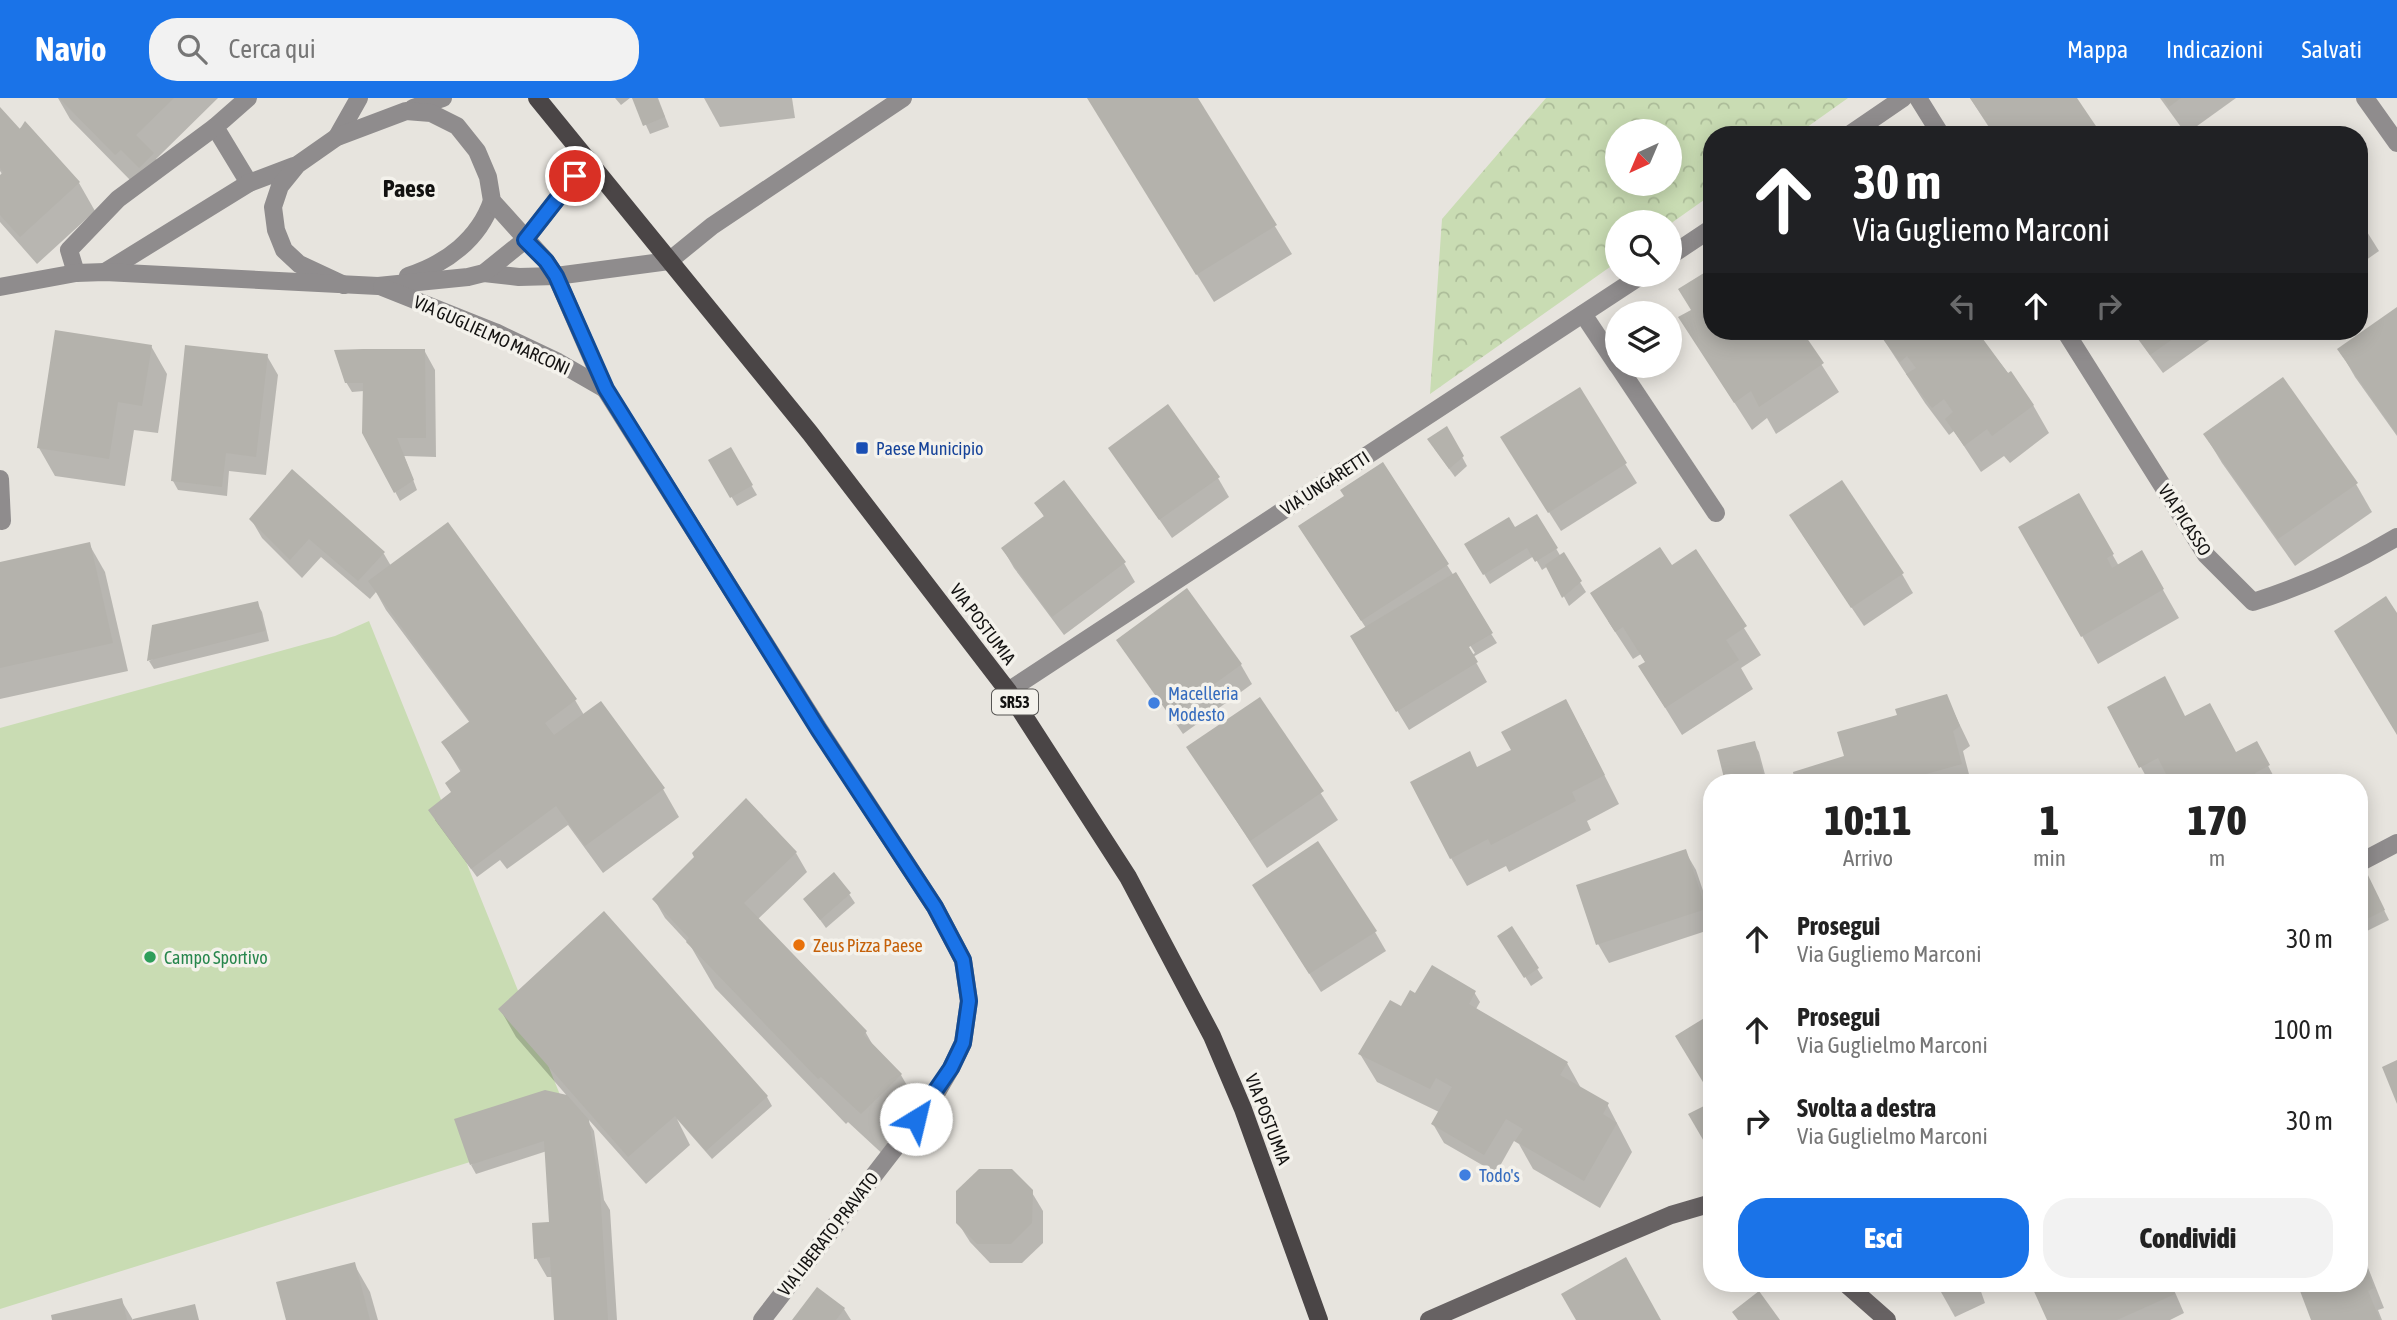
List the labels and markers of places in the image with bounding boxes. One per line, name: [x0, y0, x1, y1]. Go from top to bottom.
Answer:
pin: [545, 146, 605, 206]
place label: Paese Municipio: [876, 438, 984, 459]
marker: Paese Municipio: [854, 440, 870, 456]
place label: Macelleria Modesto: [1168, 683, 1239, 725]
marker: Macelleria Modesto: [1146, 695, 1162, 711]
place label: Zeus Pizza Paese: [813, 935, 923, 956]
marker: Zeus Pizza Paese: [791, 937, 807, 953]
place label: Campo Sportivo: [164, 947, 268, 968]
marker: Campo Sportivo: [142, 949, 158, 965]
place label: Todo's: [1479, 1165, 1520, 1186]
marker: Todo's: [1457, 1167, 1473, 1183]

